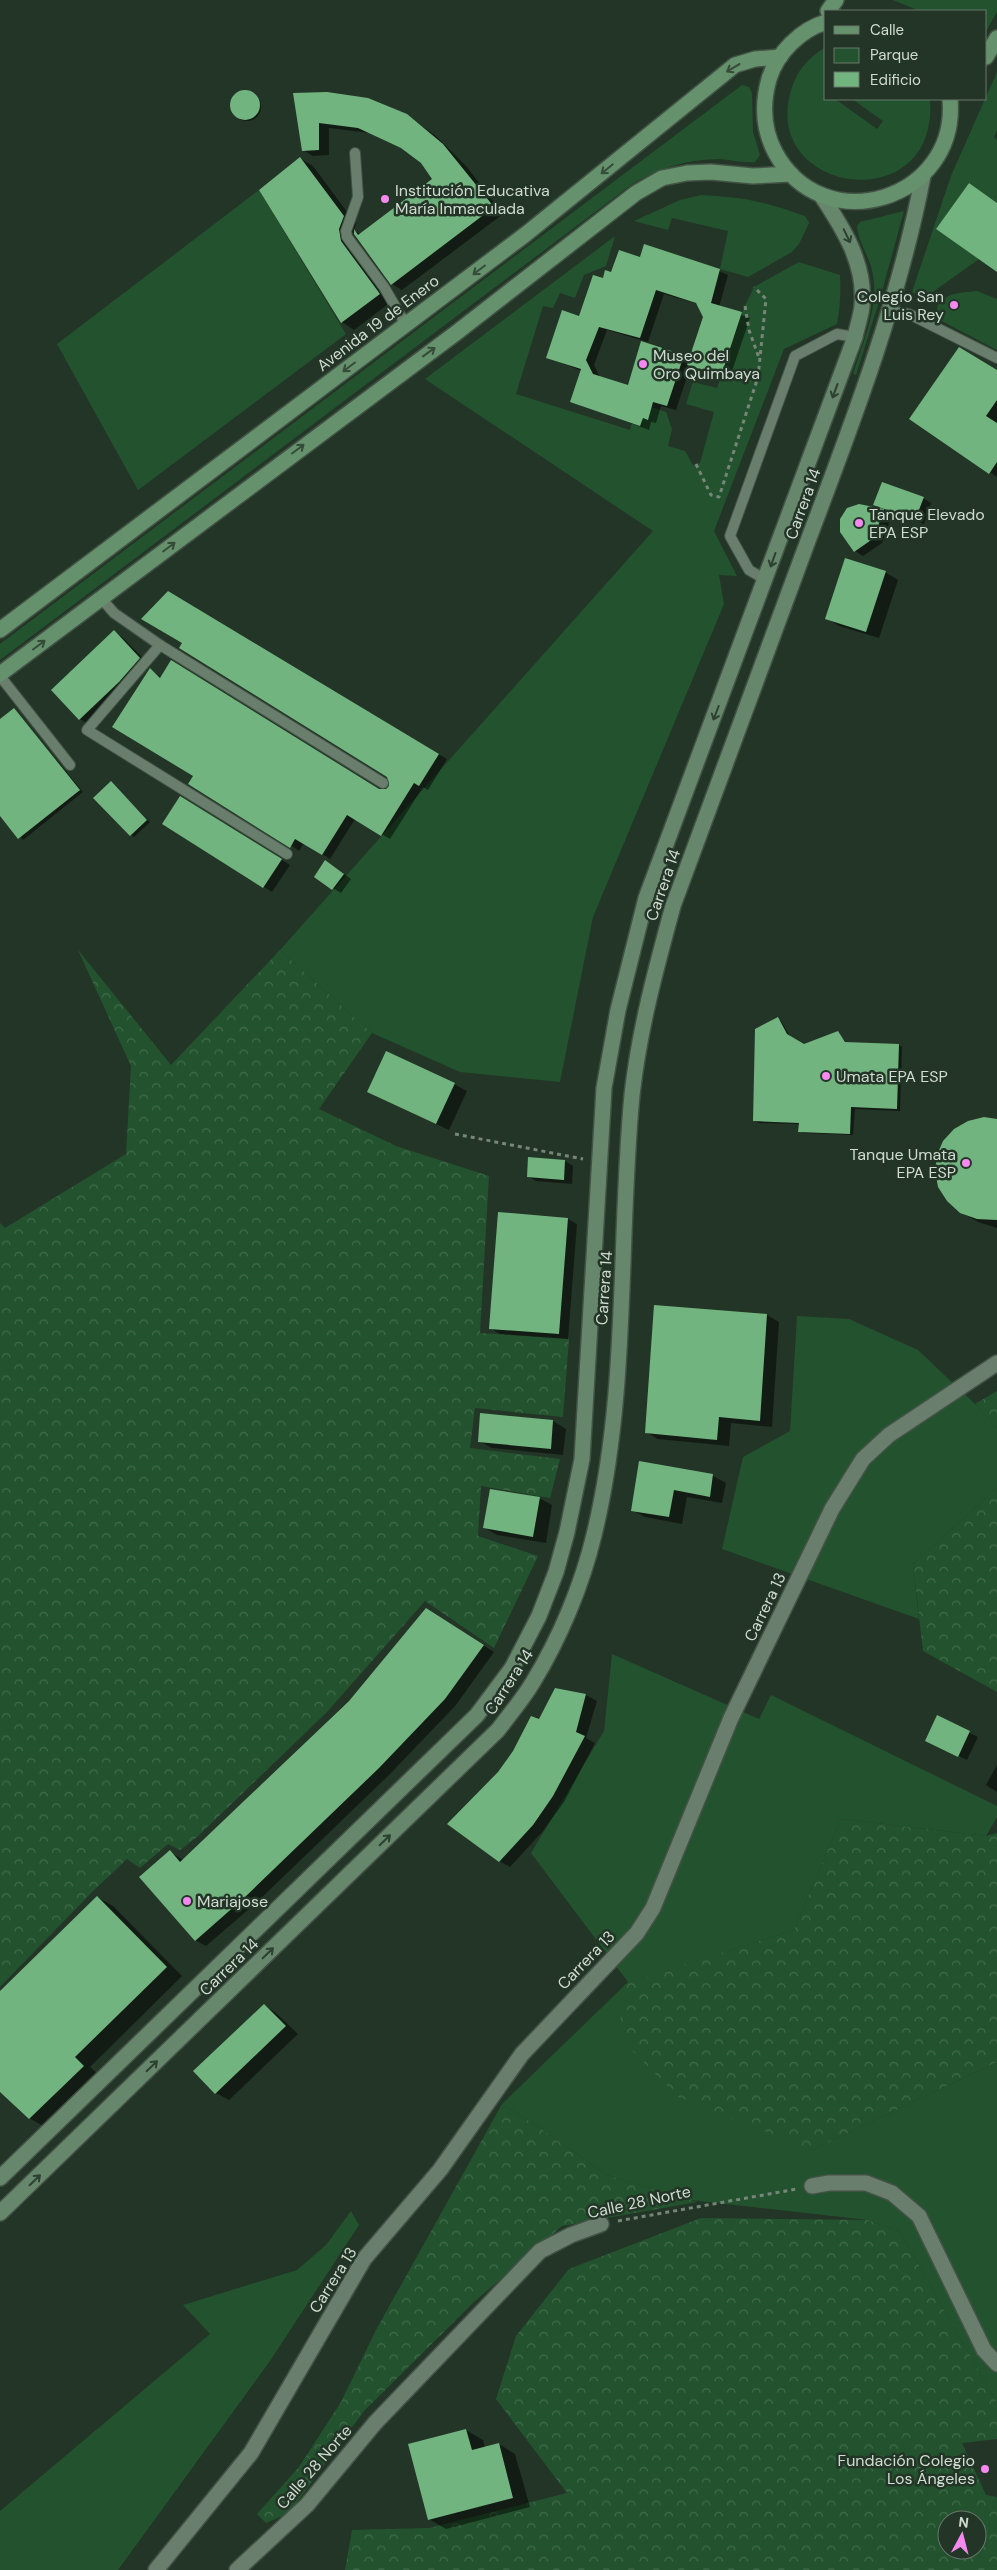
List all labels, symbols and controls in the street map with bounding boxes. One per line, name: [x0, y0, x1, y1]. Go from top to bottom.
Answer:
legend: [824, 10, 987, 100]
text: Calle: [870, 20, 904, 40]
text: Parque: [870, 45, 918, 65]
one-way arrow: [727, 63, 741, 73]
text: Edificio: [870, 70, 921, 90]
one-way arrow: [600, 164, 613, 175]
place label: Institución Educativa María Inmaculada: [395, 180, 550, 219]
marker: Institución Educativa María Inmaculada: [379, 193, 391, 205]
one-way arrow: [842, 228, 852, 243]
one-way arrow: [473, 264, 486, 275]
street label: Avenida 19 de Enero: [313, 270, 443, 376]
place label: Colegio San Luis Rey: [857, 286, 944, 325]
marker: Colegio San Luis Rey: [948, 299, 960, 311]
place label: Museo del Oro Quimbaya: [653, 345, 760, 384]
one-way arrow: [422, 347, 436, 357]
marker: Museo del Oro Quimbaya: [637, 358, 649, 370]
one-way arrow: [343, 362, 356, 373]
one-way arrow: [830, 383, 839, 399]
one-way arrow: [291, 444, 305, 454]
street label: Carrera 14: [780, 465, 826, 543]
place label: Tanque Elevado EPA ESP: [869, 504, 985, 543]
marker: Tanque Elevado EPA ESP: [853, 517, 865, 529]
one-way arrow: [162, 541, 175, 552]
one-way arrow: [768, 552, 777, 568]
one-way arrow: [32, 639, 45, 650]
one-way arrow: [711, 704, 720, 720]
street label: Carrera 14: [641, 846, 685, 924]
place label: Umata EPA ESP: [836, 1066, 948, 1087]
marker: Umata EPA ESP: [820, 1070, 832, 1082]
place label: Tanque Umata EPA ESP: [850, 1144, 956, 1183]
marker: Tanque Umata EPA ESP: [960, 1157, 972, 1169]
street label: Carrera 14: [591, 1250, 617, 1326]
street label: Carrera 13: [739, 1569, 791, 1645]
street label: Carrera 14: [480, 1645, 538, 1719]
one-way arrow: [379, 1834, 391, 1846]
place label: Mariajose: [197, 1891, 268, 1912]
marker: Mariajose: [181, 1895, 193, 1907]
street label: Carrera 13: [553, 1926, 619, 1994]
street label: Carrera 14: [195, 1933, 263, 2000]
one-way arrow: [262, 1947, 275, 1959]
one-way arrow: [145, 2060, 158, 2072]
one-way arrow: [29, 2173, 41, 2186]
street label: Calle 28 Norte: [585, 2181, 693, 2223]
street label: Carrera 13: [304, 2243, 362, 2317]
street label: Calle 28 Norte: [272, 2420, 356, 2514]
place label: Fundación Colegio Los Ángeles: [838, 2450, 975, 2489]
marker: Fundación Colegio Los Ángeles: [979, 2463, 991, 2475]
north arrow: [937, 2510, 987, 2560]
text: N: [957, 2513, 970, 2532]

